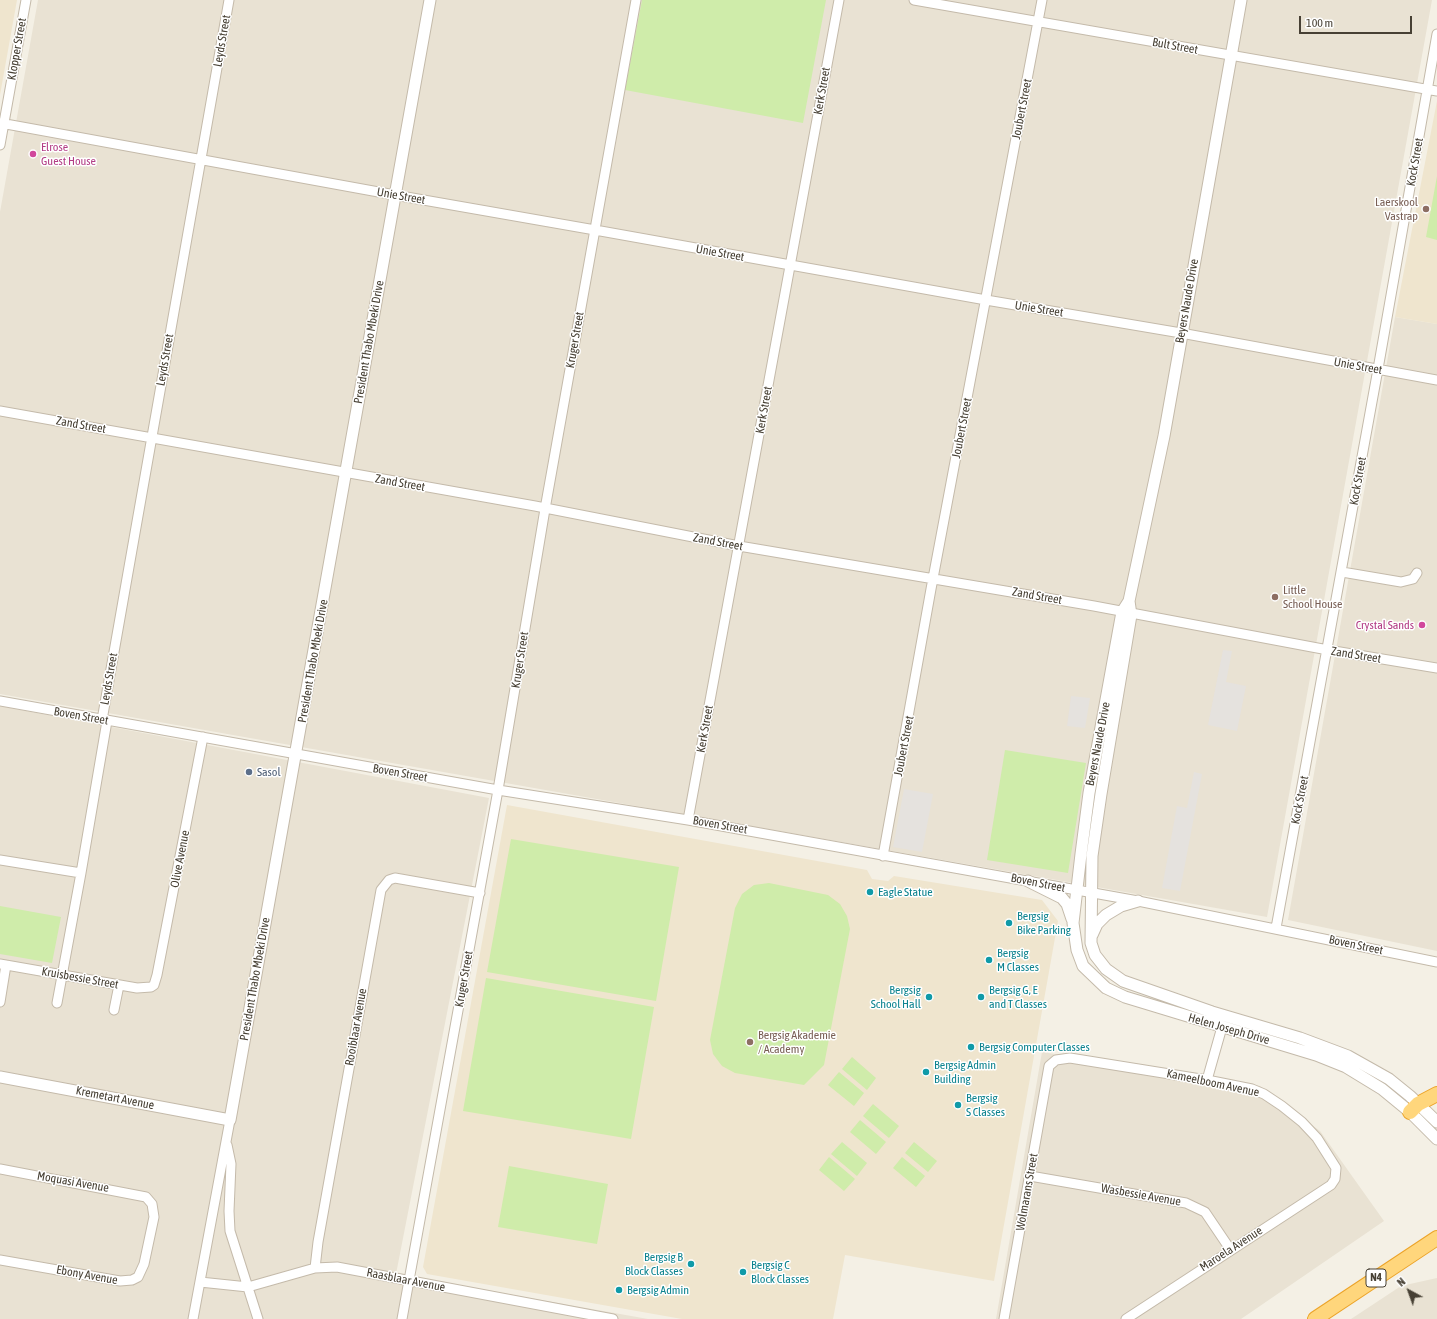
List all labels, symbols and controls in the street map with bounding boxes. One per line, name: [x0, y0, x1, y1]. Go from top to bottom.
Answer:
scale bar: [1301, 8, 1414, 34]
street label: Leyds Street: [210, 14, 234, 68]
text: 100 m: [1306, 16, 1333, 30]
street label: Klopper Street: [4, 17, 30, 81]
street label: Bult Street: [1151, 35, 1199, 57]
street label: Kerk Street: [811, 66, 833, 116]
street label: Joubert Street: [1009, 78, 1035, 140]
street label: Kock Street: [1404, 137, 1426, 187]
place label: Elrose Guest House: [41, 140, 96, 168]
marker: Elrose Guest House: [28, 149, 38, 159]
street label: Unie Street: [376, 185, 426, 207]
place label: Laerskool Vastrap: [1375, 195, 1418, 223]
marker: Laerskool Vastrap: [1421, 204, 1431, 214]
street label: Unie Street: [695, 242, 745, 264]
street label: Beyers Naude Drive: [1173, 258, 1201, 344]
street label: President Thabo Mbeki Drive: [351, 279, 387, 405]
street label: Unie Street: [1014, 298, 1064, 320]
street label: Kruger Street: [563, 311, 587, 369]
street label: Leyds Street: [153, 333, 177, 387]
street label: Unie Street: [1333, 355, 1383, 377]
street label: Kerk Street: [753, 385, 775, 435]
street label: Joubert Street: [949, 397, 975, 459]
street label: Zand Street: [55, 414, 107, 436]
street label: Kock Street: [1347, 456, 1369, 506]
street label: Zand Street: [374, 472, 426, 494]
street label: Zand Street: [692, 530, 744, 554]
place label: Little School House: [1283, 583, 1342, 611]
street label: Zand Street: [1011, 585, 1063, 607]
marker: Little School House: [1270, 592, 1280, 602]
street label: President Thabo Mbeki Drive: [295, 598, 331, 724]
place label: Crystal Sands: [1356, 618, 1414, 632]
marker: Crystal Sands: [1417, 620, 1427, 630]
street label: Kruger Street: [508, 631, 532, 689]
street label: Zand Street: [1330, 644, 1382, 666]
street label: Leyds Street: [97, 652, 121, 706]
street label: Beyers Naude Drive: [1083, 701, 1113, 787]
street label: Boven Street: [53, 704, 109, 728]
street label: Kerk Street: [694, 704, 716, 754]
street label: Joubert Street: [891, 715, 917, 777]
street label: Boven Street: [372, 761, 428, 785]
place label: Sasol: [257, 765, 281, 779]
marker: Sasol: [244, 767, 254, 777]
street label: Kock Street: [1288, 775, 1312, 825]
street label: Boven Street: [692, 813, 748, 837]
street label: Olive Avenue: [167, 829, 193, 889]
street label: Boven Street: [1009, 871, 1067, 895]
place label: Eagle Statue: [878, 885, 933, 899]
marker: Eagle Statue: [865, 887, 875, 897]
place label: Bergsig Bike Parking: [1017, 909, 1071, 937]
street label: President Thabo Mbeki Drive: [237, 916, 273, 1042]
marker: Bergsig Bike Parking: [1004, 918, 1014, 928]
street label: Boven Street: [1327, 932, 1385, 958]
place label: Bergsig M Classes: [997, 946, 1039, 974]
street label: Kruger Street: [452, 950, 476, 1008]
marker: Bergsig M Classes: [984, 955, 994, 965]
street label: Kruisbessie Street: [40, 964, 120, 992]
place label: Bergsig School Hall: [871, 983, 921, 1011]
place label: Bergsig G, E and T Classes: [989, 983, 1047, 1011]
street label: Rooiblaar Avenue: [342, 987, 370, 1067]
marker: Bergsig School Hall: [924, 992, 934, 1002]
marker: Bergsig G, E and T Classes: [976, 992, 986, 1002]
street label: Helen Joseph Drive: [1187, 1011, 1271, 1047]
place label: Bergsig Akademie / Academy: [758, 1028, 836, 1056]
marker: Bergsig Akademie / Academy: [745, 1037, 755, 1047]
place label: Bergsig Computer Classes: [979, 1040, 1090, 1054]
marker: Bergsig Computer Classes: [966, 1042, 976, 1052]
place label: Bergsig Admin Building: [934, 1058, 996, 1086]
street label: Kameelboom Avenue: [1165, 1066, 1261, 1100]
marker: Bergsig Admin Building: [921, 1067, 931, 1077]
street label: Kremetart Avenue: [74, 1083, 156, 1113]
place label: Bergsig S Classes: [966, 1091, 1005, 1119]
marker: Bergsig S Classes: [953, 1100, 963, 1110]
street label: Wolmarans Street: [1013, 1152, 1041, 1232]
street label: Moquasi Avenue: [36, 1169, 110, 1195]
street label: Wasbessie Avenue: [1100, 1181, 1182, 1209]
street label: Maroela Avenue: [1197, 1223, 1265, 1275]
place label: Bergsig B Block Classes: [625, 1250, 683, 1278]
place label: Bergsig C Block Classes: [751, 1258, 809, 1286]
marker: Bergsig B Block Classes: [686, 1259, 696, 1269]
street label: Ebony Avenue: [55, 1263, 119, 1287]
street label: Raasblaar Avenue: [365, 1265, 447, 1295]
marker: Bergsig C Block Classes: [738, 1267, 748, 1277]
road number: N4: [1366, 1269, 1386, 1287]
north arrow: [1389, 1271, 1429, 1311]
text: N: [1395, 1275, 1408, 1289]
place label: Bergsig Admin: [627, 1283, 689, 1297]
marker: Bergsig Admin: [614, 1285, 624, 1295]

